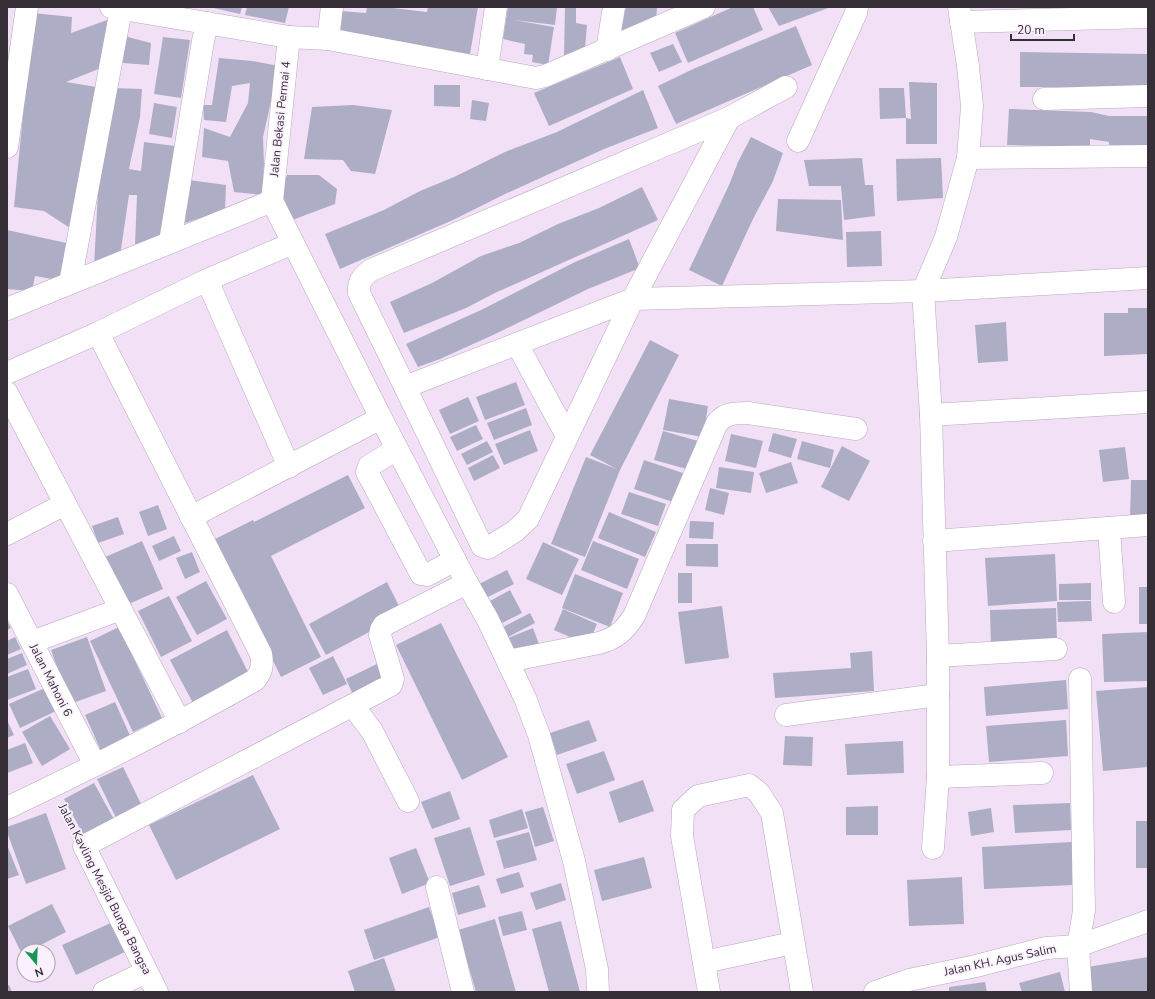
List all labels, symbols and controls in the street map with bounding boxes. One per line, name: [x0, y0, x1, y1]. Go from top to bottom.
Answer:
scale bar: [1011, 16, 1074, 42]
text: 20 m: [1017, 22, 1045, 38]
street label: Jalan Bekasi Permai 4: [266, 60, 294, 179]
street label: Jalan Mahoni 6: [25, 640, 76, 719]
street label: Jalan Kavling Mesjid Bunga Bangsa: [54, 800, 155, 977]
street label: Jalan KH. Agus Salim: [942, 940, 1058, 980]
north arrow: [16, 943, 56, 983]
text: N: [33, 964, 45, 980]

